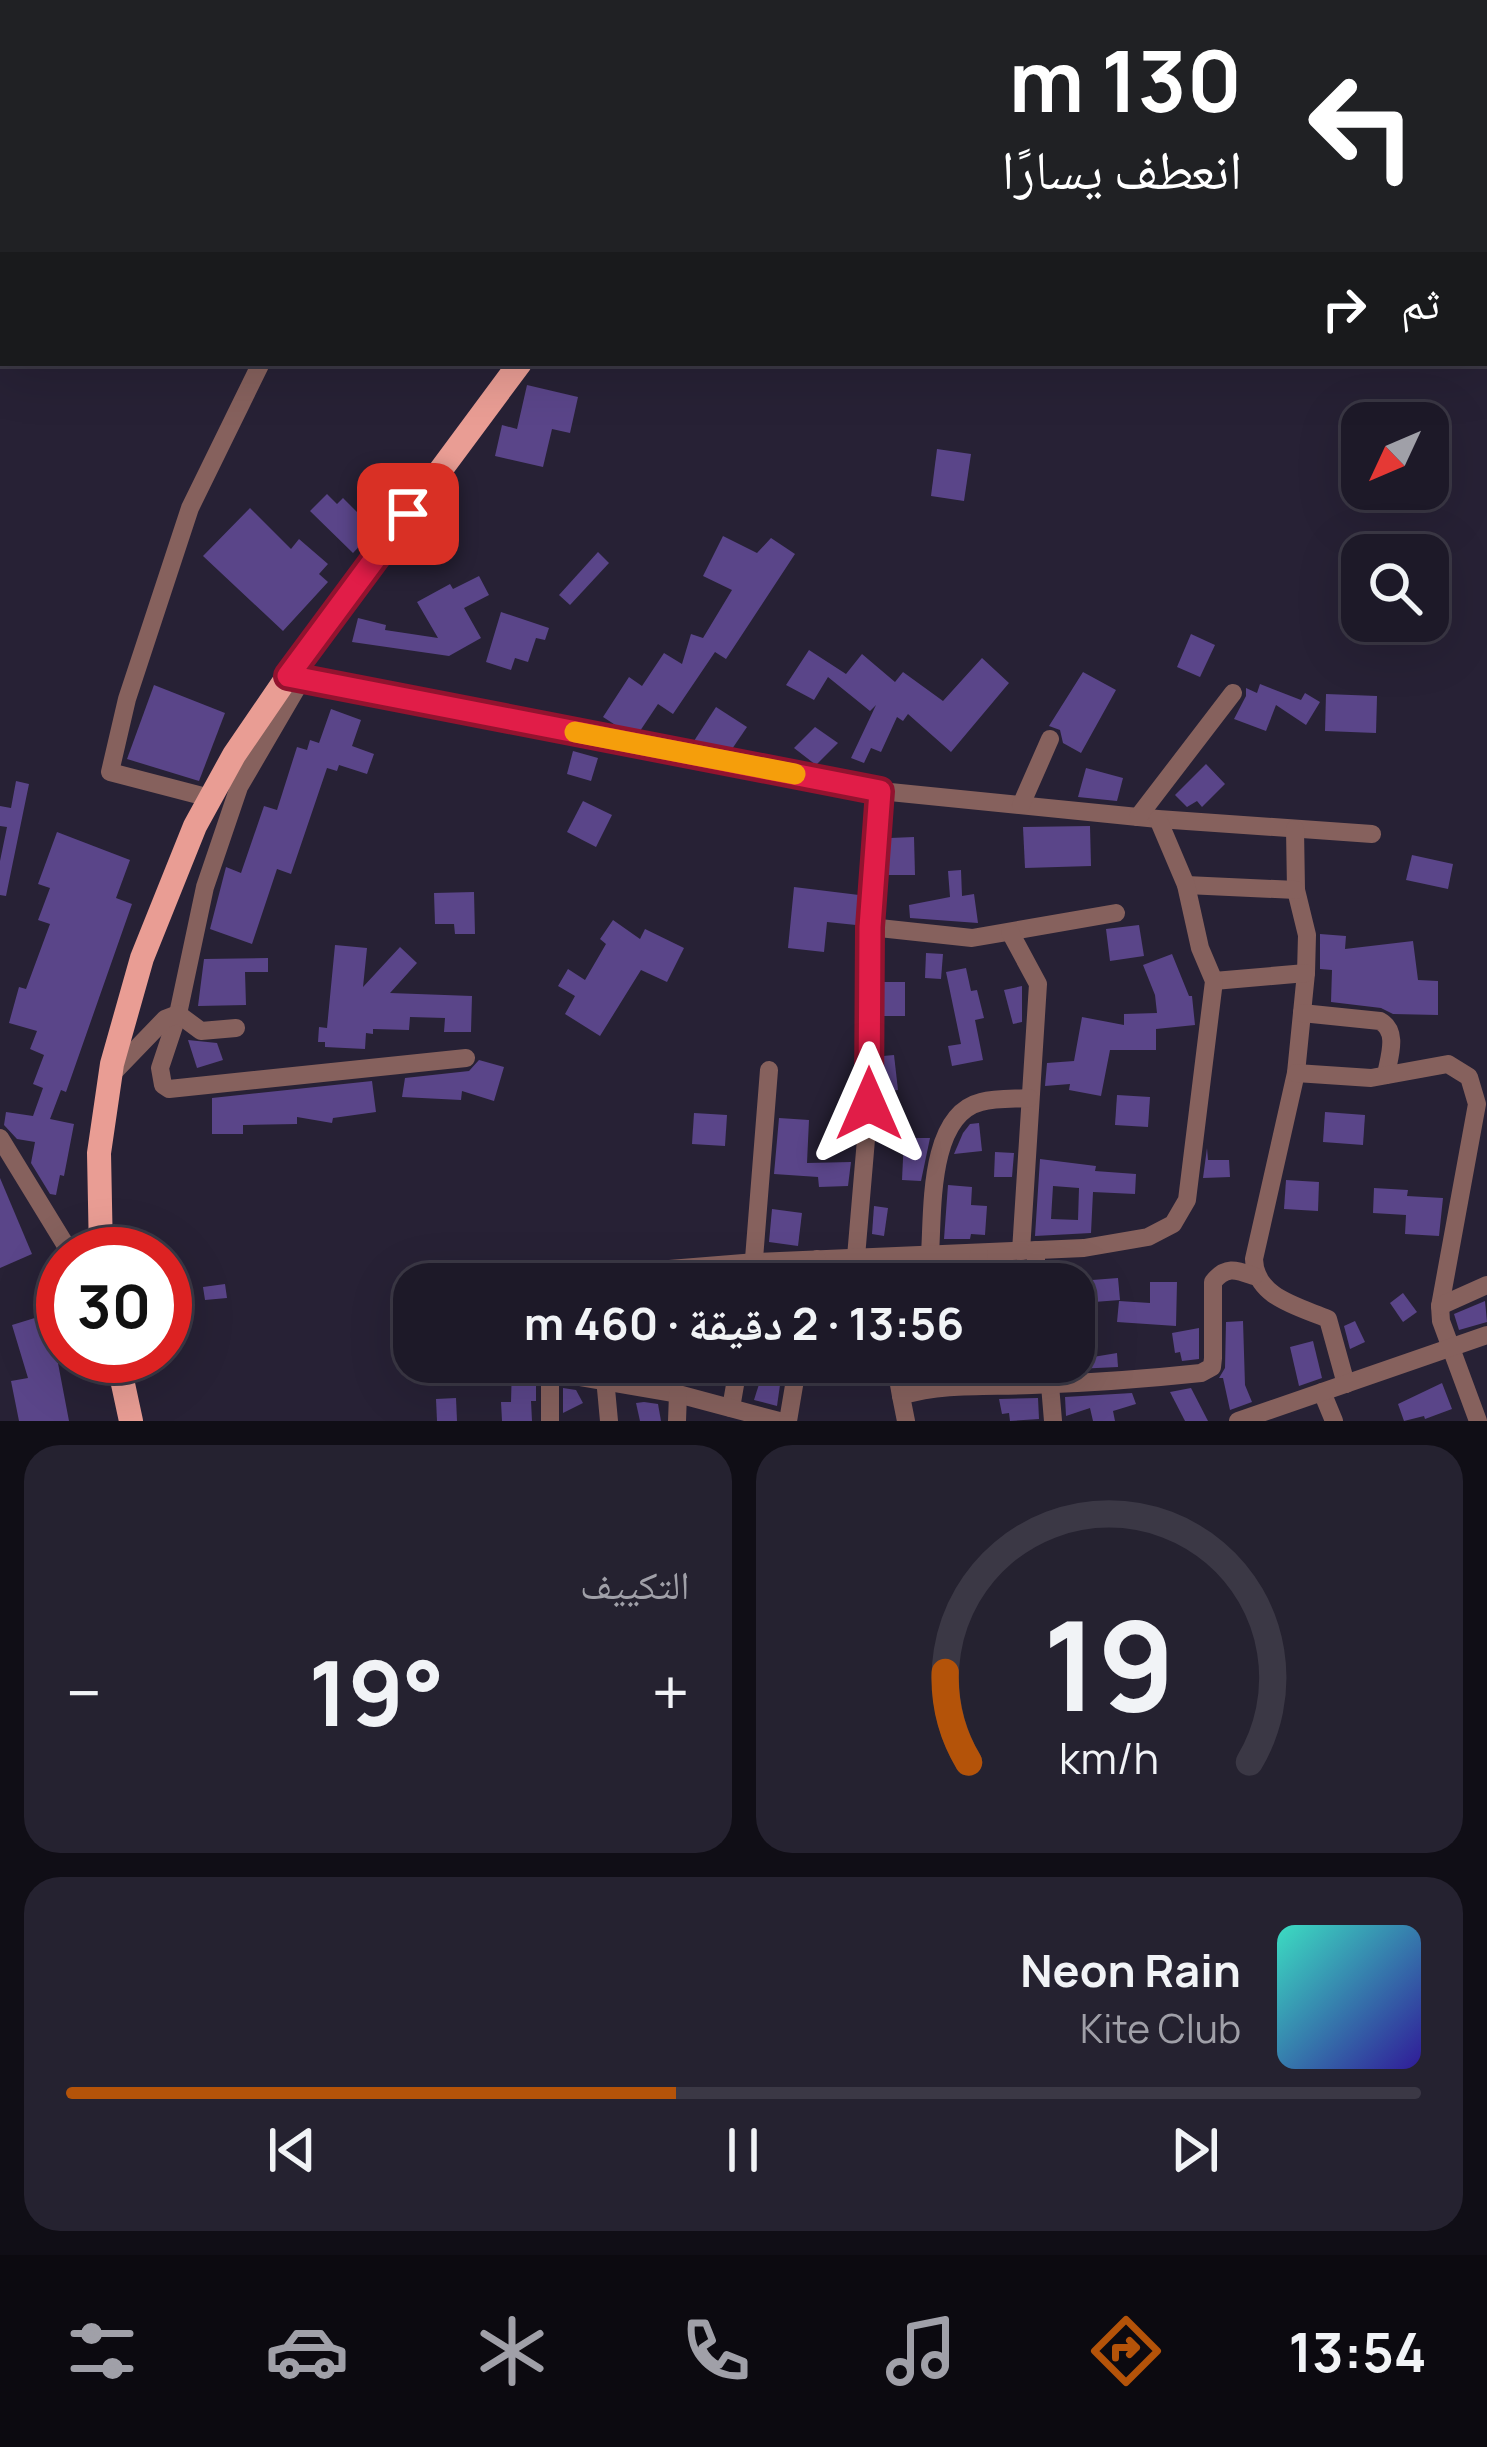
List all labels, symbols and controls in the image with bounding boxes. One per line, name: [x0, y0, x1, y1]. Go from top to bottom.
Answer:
text: 130 m: [1009, 22, 1242, 137]
icon: left: [1284, 48, 1440, 204]
text: انعطف يسارًا: [1001, 131, 1242, 205]
text: ثم: [1401, 271, 1440, 333]
icon: right: [1311, 276, 1377, 342]
north arrow: [1341, 402, 1449, 510]
map controls: [1341, 402, 1449, 642]
pin: [357, 463, 459, 565]
icon: arrive: [375, 481, 441, 547]
button: search: [1341, 534, 1449, 642]
position arrow: [806, 1041, 932, 1167]
speed limit sign: 30: [36, 1227, 192, 1383]
text: 13:56 · 2 دقيقة · 460 m: [524, 1292, 964, 1354]
text: التكييف: [580, 1557, 690, 1611]
text: 19: [1043, 1578, 1175, 1748]
text: 19°: [309, 1630, 444, 1753]
text: −: [66, 1647, 102, 1737]
text: +: [651, 1647, 690, 1737]
text: km/h: [1059, 1728, 1159, 1787]
text: Neon Rain: [1020, 1939, 1241, 2001]
text: Kite Club: [1080, 2001, 1241, 2055]
icon: previous: [259, 2117, 325, 2183]
icon: pause: [710, 2117, 776, 2183]
icon: next: [1162, 2117, 1228, 2183]
icon: filters: [60, 2309, 144, 2393]
icon: car: [265, 2309, 349, 2393]
icon: climate: [470, 2309, 554, 2393]
icon: phone: [674, 2309, 758, 2393]
icon: music: [879, 2309, 963, 2393]
icon: directions: [1084, 2309, 1168, 2393]
text: 13:54: [1289, 2314, 1427, 2388]

